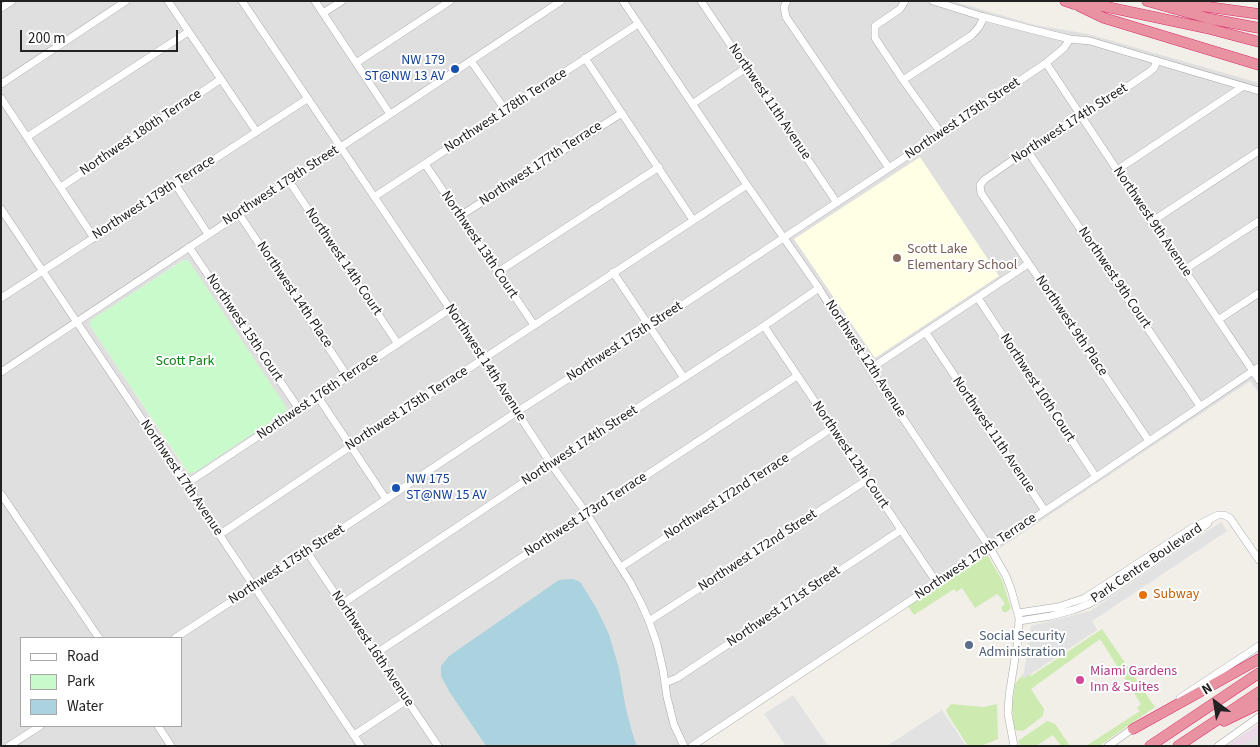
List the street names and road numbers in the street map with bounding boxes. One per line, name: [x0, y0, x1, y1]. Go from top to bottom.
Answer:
street label: Northwest 11th Avenue: [724, 41, 814, 163]
street label: Northwest 178th Terrace: [441, 65, 571, 157]
street label: Northwest 175th Street: [902, 74, 1024, 164]
street label: Northwest 174th Street: [1009, 80, 1131, 168]
street label: Northwest 180th Terrace: [77, 86, 205, 180]
street label: Northwest 177th Terrace: [476, 118, 606, 210]
street label: Northwest 179th Street: [220, 142, 342, 230]
street label: Northwest 179th Terrace: [89, 152, 219, 244]
street label: Northwest 9th Avenue: [1109, 164, 1195, 280]
street label: Northwest 13th Court: [437, 188, 521, 302]
street label: Northwest 14th Court: [301, 205, 385, 319]
street label: Northwest 9th Court: [1074, 224, 1154, 332]
street label: Northwest 14th Place: [252, 239, 336, 351]
street label: Northwest 15th Court: [202, 271, 286, 385]
street label: Northwest 9th Place: [1031, 273, 1111, 379]
street label: Northwest 12th Avenue: [821, 297, 909, 421]
street label: Northwest 175th Street: [564, 298, 686, 386]
street label: Northwest 14th Avenue: [441, 301, 529, 425]
street label: Northwest 10th Court: [996, 331, 1078, 445]
street label: Northwest 176th Terrace: [254, 350, 382, 444]
street label: Northwest 175th Terrace: [342, 363, 472, 455]
street label: Northwest 11th Avenue: [948, 374, 1038, 496]
street label: Northwest 12th Court: [808, 398, 892, 512]
street label: Northwest 174th Street: [519, 402, 641, 490]
street label: Northwest 17th Avenue: [136, 417, 226, 539]
street label: Northwest 172nd Terrace: [661, 450, 793, 544]
street label: Northwest 173rd Terrace: [521, 469, 651, 561]
street label: Northwest 172nd Street: [696, 506, 820, 596]
street label: Northwest 170th Terrace: [912, 510, 1040, 604]
street label: Northwest 175th Street: [226, 521, 348, 609]
street label: Park Centre Boulevard: [1088, 521, 1206, 607]
street label: Northwest 171st Street: [724, 563, 844, 651]
street label: Northwest 16th Avenue: [327, 588, 417, 710]

